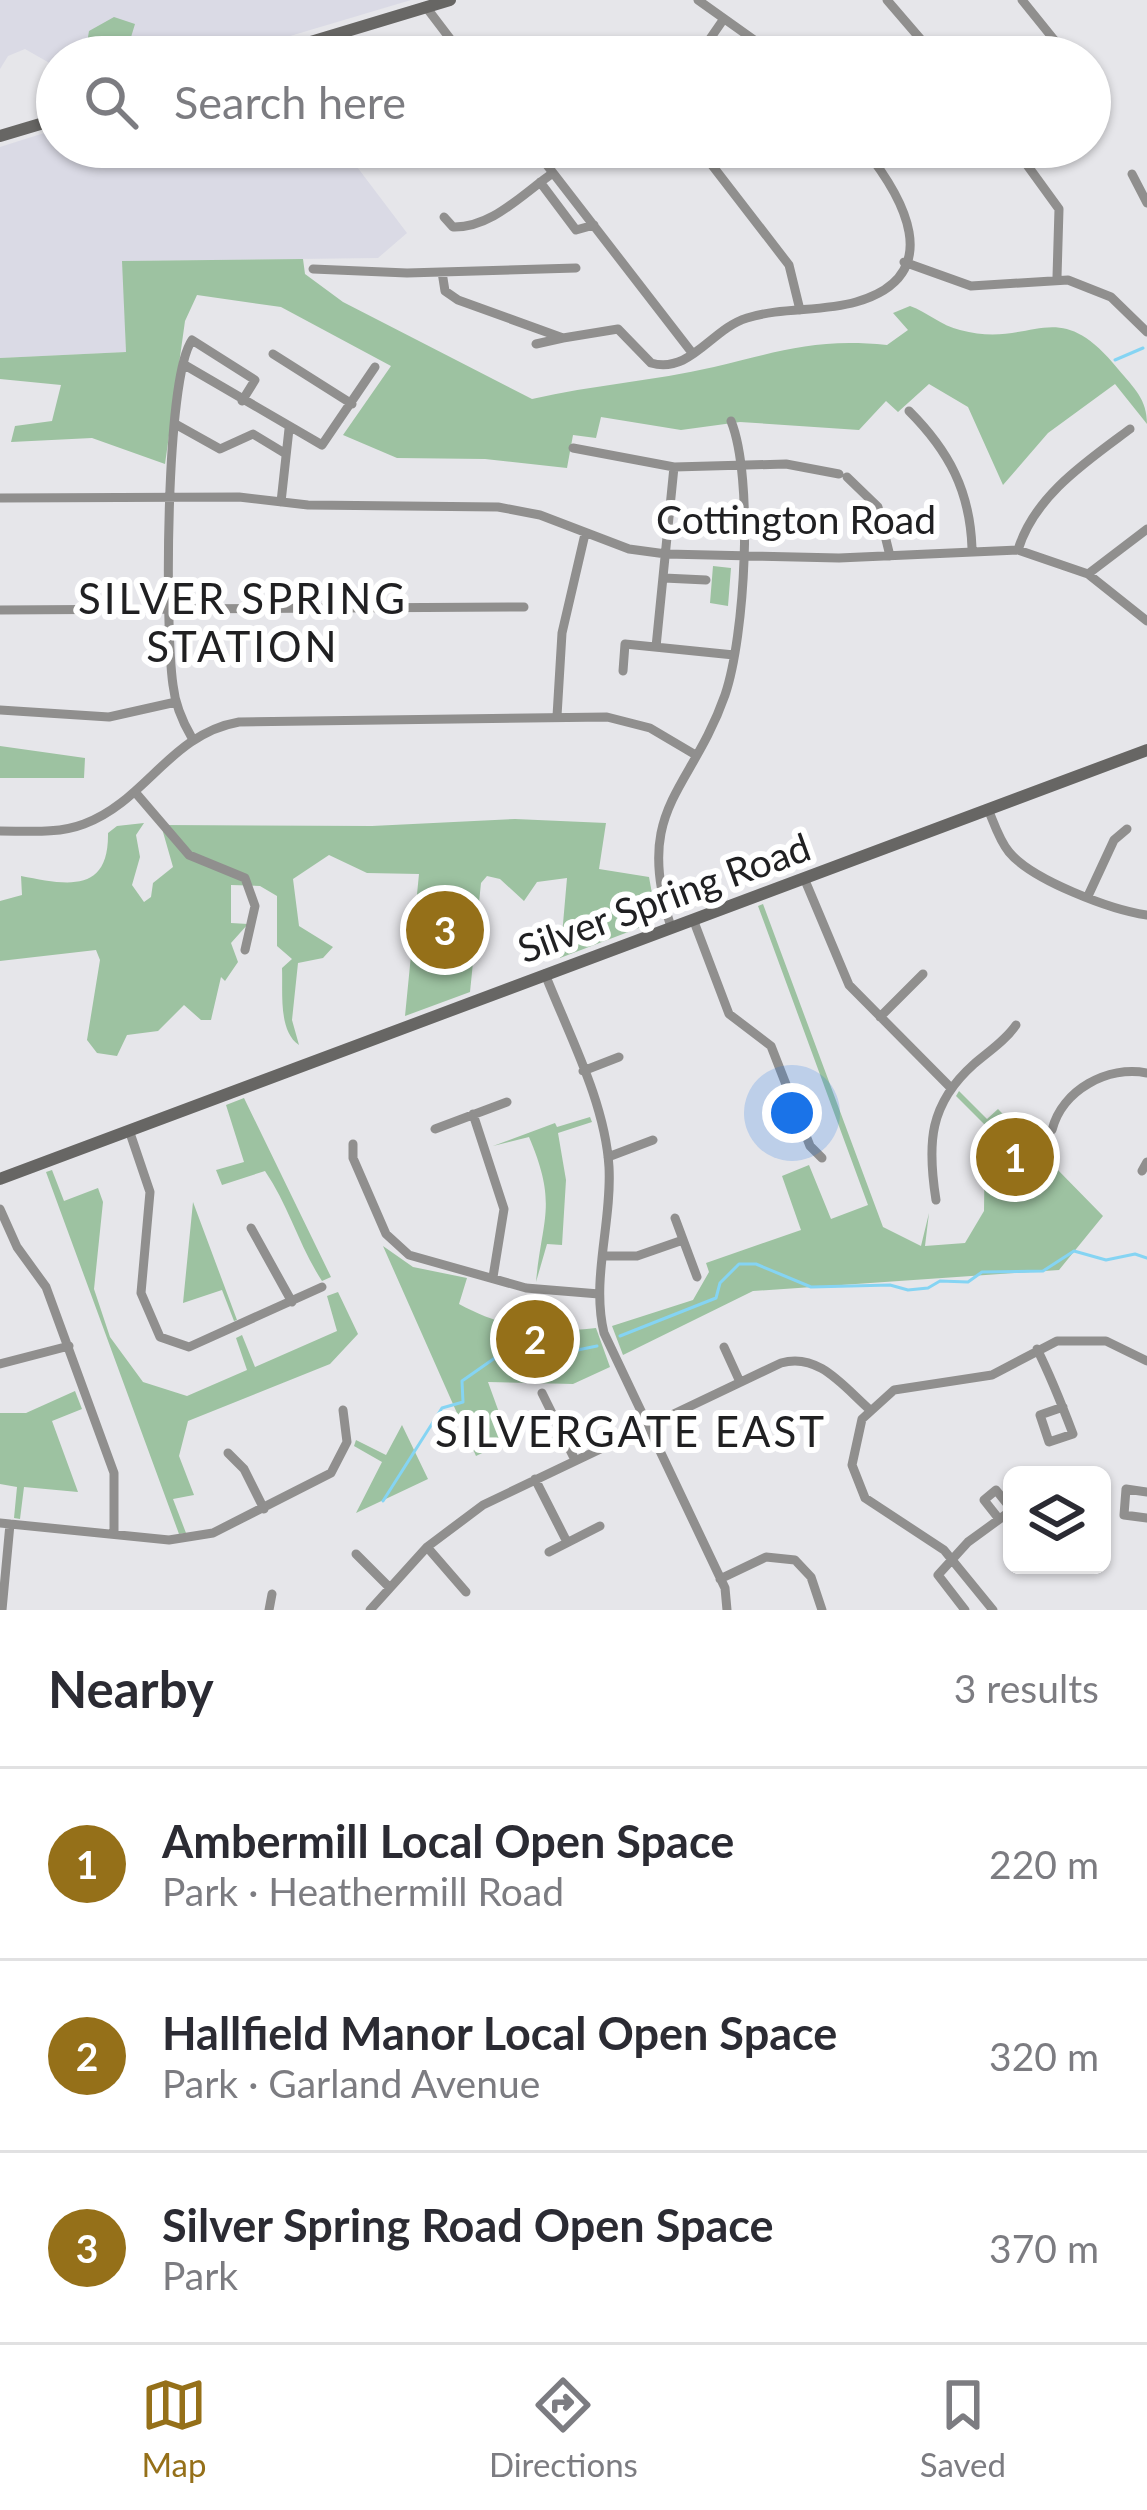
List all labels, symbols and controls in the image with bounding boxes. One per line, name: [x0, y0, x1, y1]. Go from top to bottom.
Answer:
search box: [36, 36, 1111, 168]
icon: search: [78, 69, 144, 135]
text: Search here: [174, 75, 406, 129]
street label: Cottington Road: [656, 496, 936, 542]
district label: SILVER SPRING STATION: [78, 573, 408, 671]
street label: Silver Spring Road: [511, 823, 816, 971]
pin: 3: [406, 885, 484, 975]
your location: [762, 1083, 822, 1143]
pin: 1: [976, 1112, 1054, 1202]
pin: 2: [496, 1294, 574, 1384]
district label: SILVERGATE EAST: [435, 1406, 827, 1456]
map controls: [1003, 1466, 1111, 1574]
button: layers: [1003, 1466, 1111, 1574]
text: Nearby: [48, 1658, 214, 1719]
text: 3 results: [954, 1665, 1099, 1711]
text: Ambermill Local Open Space: [162, 1814, 734, 1868]
text: 1: [76, 1841, 98, 1887]
text: 220 m: [989, 1841, 1099, 1887]
text: Park · Heathermill Road: [162, 1868, 564, 1914]
text: Hallfield Manor Local Open Space: [162, 2006, 837, 2060]
text: 2: [76, 2033, 98, 2079]
text: 320 m: [989, 2033, 1099, 2079]
text: Park · Garland Avenue: [162, 2060, 540, 2106]
text: Silver Spring Road Open Space: [162, 2198, 774, 2252]
text: 3: [76, 2225, 98, 2271]
text: 370 m: [989, 2225, 1099, 2271]
text: Park: [162, 2252, 238, 2298]
tab: Map: [141, 2372, 207, 2484]
tab: Directions: [489, 2372, 638, 2484]
tab: Saved: [920, 2372, 1006, 2484]

